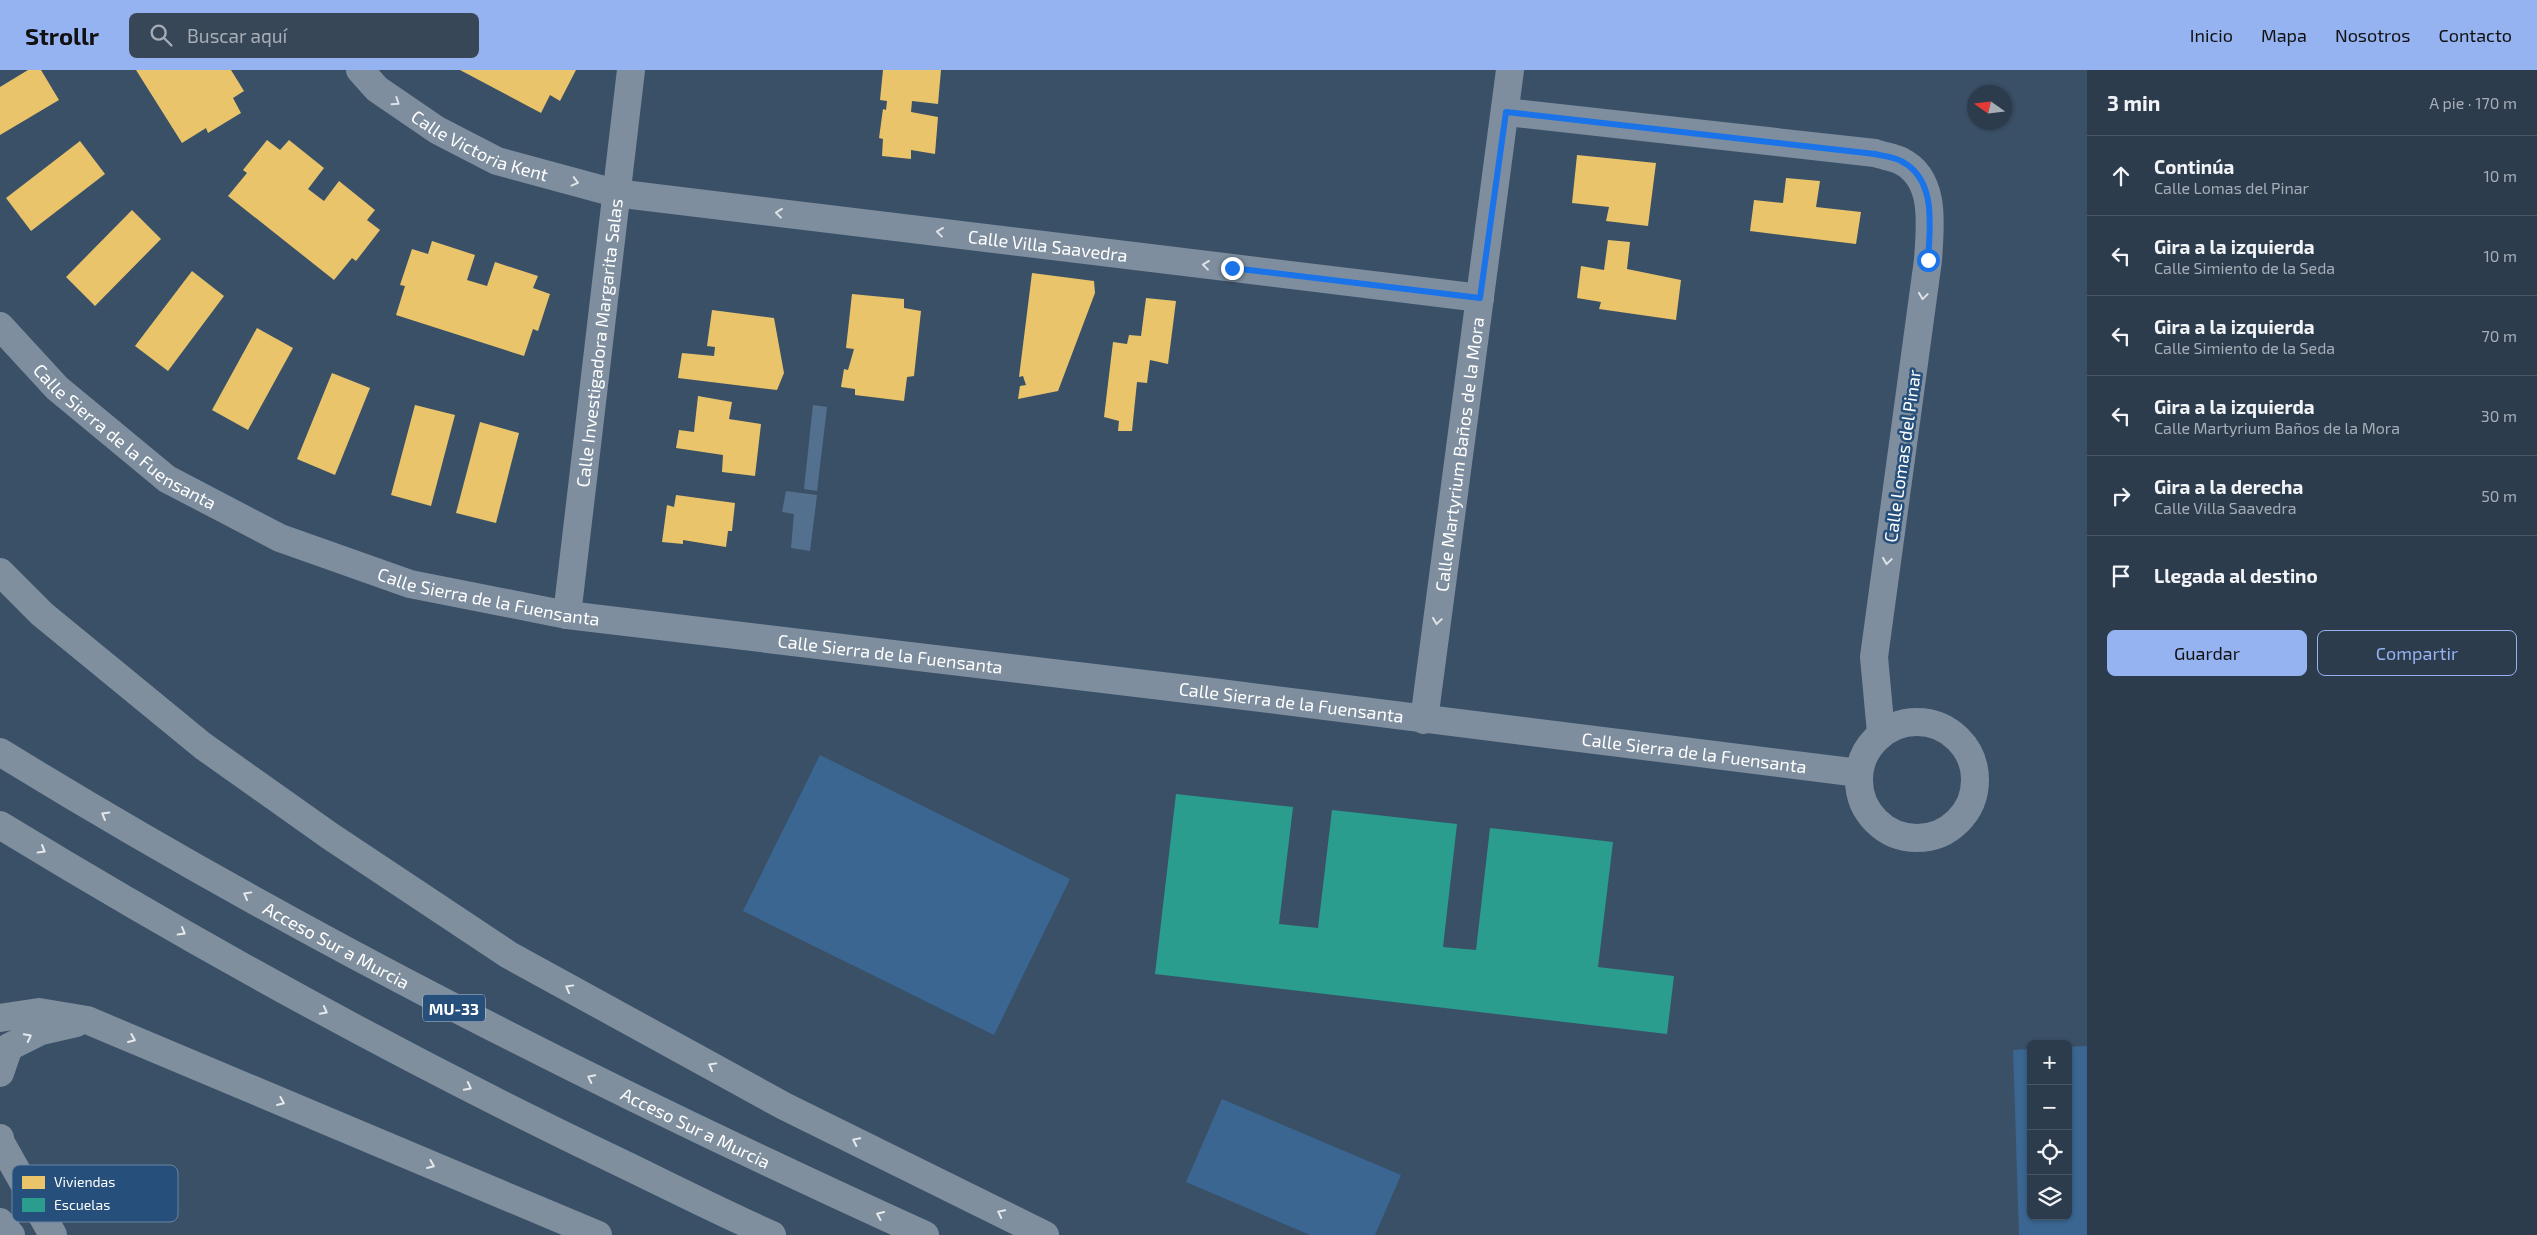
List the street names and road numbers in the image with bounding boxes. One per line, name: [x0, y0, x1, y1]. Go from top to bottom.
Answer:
street label: Calle Victoria Kent: [407, 105, 551, 185]
street label: Calle Investigadora Margarita Salas: [571, 197, 627, 488]
street label: Calle Villa Saavedra: [967, 225, 1129, 266]
street label: Calle Martyrium Baños de la Mora: [1430, 316, 1488, 593]
street label: Calle Sierra de la Fuensanta: [29, 359, 220, 514]
street label: Calle Lomas del Pinar: [1879, 368, 1925, 544]
street label: Calle Sierra de la Fuensanta: [375, 562, 601, 630]
street label: Calle Sierra de la Fuensanta: [777, 629, 1004, 678]
street label: Calle Sierra de la Fuensanta: [1178, 677, 1405, 727]
street label: Calle Sierra de la Fuensanta: [1581, 727, 1808, 777]
street label: Acceso Sur a Murcia: [259, 897, 413, 993]
road number: MU-33: [423, 994, 485, 1021]
street label: Acceso Sur a Murcia: [617, 1082, 774, 1173]

